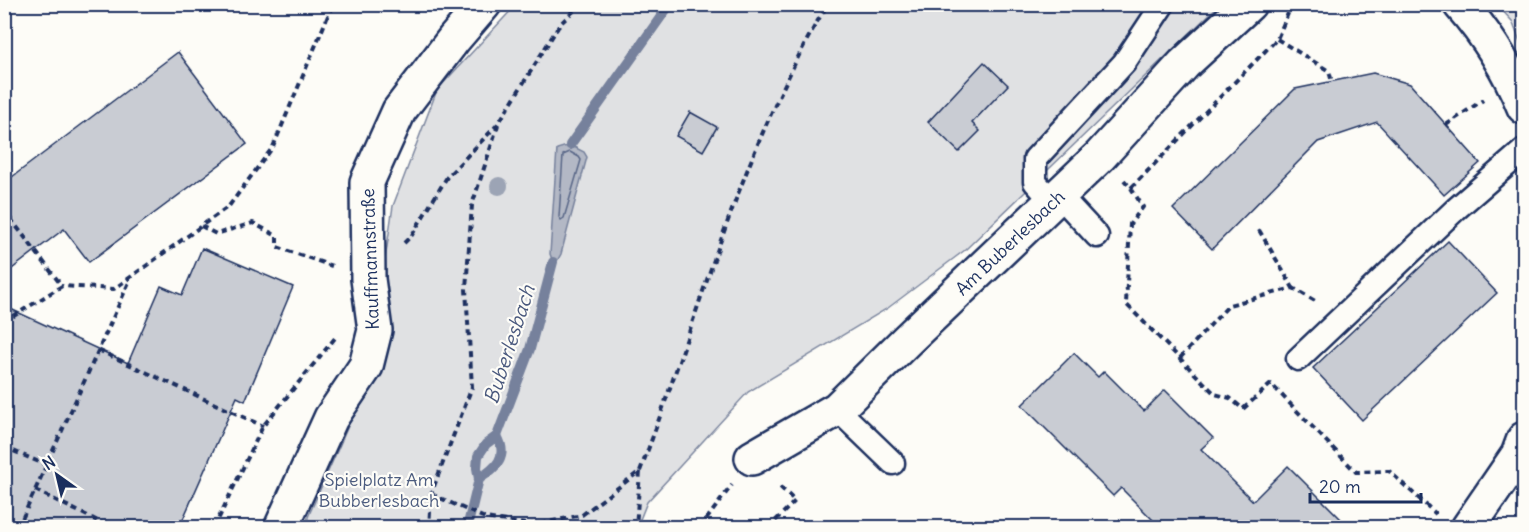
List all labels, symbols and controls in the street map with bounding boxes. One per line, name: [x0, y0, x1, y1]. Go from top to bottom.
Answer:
street label: Am Buberlesbach: [950, 185, 1069, 300]
street label: Kauffmannstraße: [356, 188, 384, 330]
water label: Buberlesbach: [478, 281, 540, 406]
north arrow: [27, 445, 87, 505]
text: N: [38, 451, 59, 474]
scale bar: [1310, 466, 1421, 504]
park label: Spielplatz Am Bubberlesbach: [319, 468, 439, 512]
text: 20 m: [1319, 475, 1361, 498]

